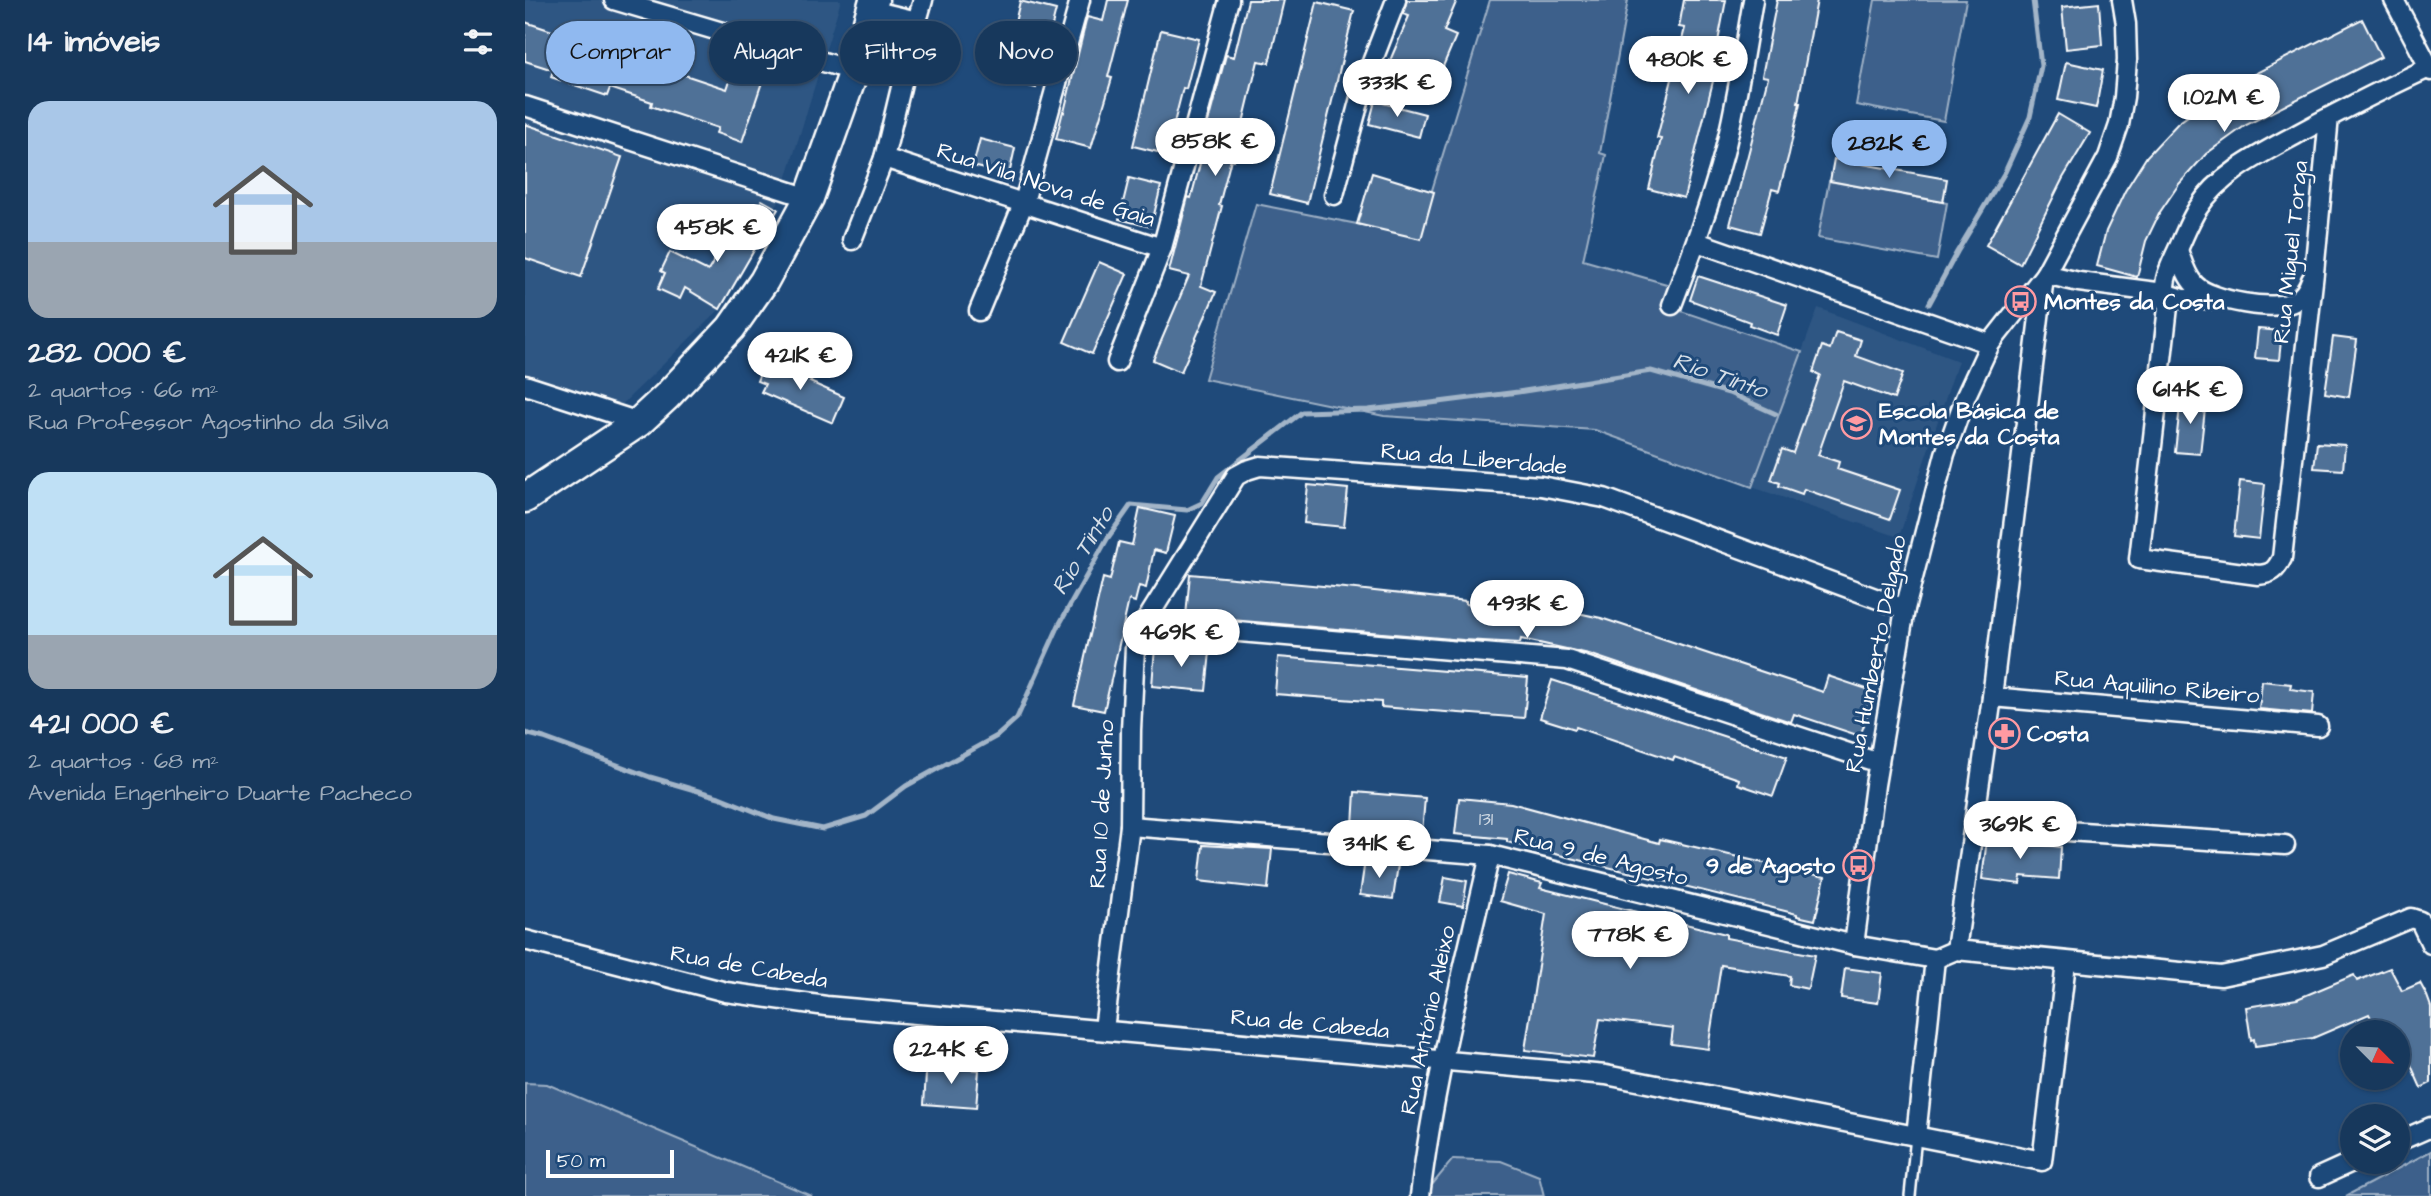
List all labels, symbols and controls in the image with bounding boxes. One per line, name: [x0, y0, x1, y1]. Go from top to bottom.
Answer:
text: 14 imóveis: [28, 21, 160, 63]
chip: Comprar: [546, 21, 695, 84]
chip: Alugar: [709, 21, 826, 84]
chip: Filtros: [840, 21, 961, 84]
chip: Novo: [975, 21, 1077, 84]
icon: filters: [459, 23, 497, 61]
pin: 480K €: [1631, 36, 1745, 96]
text: 480K €: [1645, 43, 1731, 75]
pin: 333K €: [1340, 60, 1454, 119]
text: 333K €: [1359, 66, 1435, 98]
pin: 1.02M €: [2159, 74, 2289, 134]
text: 1.02M €: [2184, 81, 2264, 113]
pin: 858K €: [1158, 118, 1272, 178]
pin: 282K €: [1832, 120, 1946, 180]
text: 858K €: [1171, 125, 1259, 157]
text: 282K €: [1848, 127, 1930, 159]
street label: Rua Vila Nova de Gaia: [933, 135, 1160, 236]
icon: home: [200, 147, 326, 273]
street label: Rua Miguel Torga: [2265, 159, 2318, 345]
pin: 458K €: [660, 204, 774, 264]
text: 458K €: [673, 211, 761, 243]
bus stop icon: Montes da Costa: [2004, 285, 2038, 319]
place label: Montes da Costa: [2044, 286, 2225, 318]
text: 282 000 €: [28, 332, 186, 374]
pin: 421K €: [743, 332, 857, 392]
text: 421K €: [763, 339, 837, 371]
water label: Rio Tinto: [1668, 344, 1773, 408]
pin: 614K €: [2133, 366, 2247, 426]
text: 614K €: [2153, 373, 2227, 405]
text: 2 quartos · 66 m²: [28, 374, 218, 406]
place label: Escola Básica de Montes da Costa: [1879, 395, 2060, 453]
text: Rua Professor Agostinho da Silva: [28, 406, 388, 438]
school or university icon: Escola Básica de Montes da Costa: [1839, 407, 1873, 441]
street label: Rua da Liberdade: [1380, 435, 1568, 483]
water label: Rio Tinto: [1043, 499, 1123, 602]
icon: home: [200, 518, 326, 644]
street label: Rua Humberto Delgado: [1837, 532, 1916, 776]
pin: 493K €: [1470, 580, 1584, 640]
text: 493K €: [1486, 587, 1568, 619]
pin: 469K €: [1124, 610, 1238, 669]
text: 469K €: [1139, 616, 1223, 648]
street label: Rua Aquilino Ribeiro: [2053, 662, 2261, 712]
text: 421 000 €: [28, 703, 174, 745]
pharmacy icon: Costa: [1987, 717, 2021, 751]
place label: Costa: [2027, 718, 2089, 750]
street label: Rua 10 de Junho: [1082, 719, 1122, 889]
text: 2 quartos · 68 m²: [28, 745, 219, 777]
text: Avenida Engenheiro Duarte Pacheco: [28, 777, 412, 809]
pin: 369K €: [1963, 802, 2077, 861]
house number: 131: [1479, 806, 1494, 833]
text: 369K €: [1980, 808, 2060, 840]
pin: 341K €: [1322, 820, 1436, 880]
street label: Rua 9 de Agosto: [1511, 820, 1691, 895]
text: 341K €: [1343, 827, 1415, 859]
bus stop icon: 9 de Agosto: [1841, 849, 1875, 883]
place label: 9 de Agosto: [1706, 850, 1835, 883]
pin: 778K €: [1573, 912, 1687, 971]
text: 778K €: [1588, 918, 1672, 950]
street label: Rua António Aleixo: [1392, 922, 1464, 1118]
street label: Rua de Cabeda: [668, 937, 830, 997]
street label: Rua de Cabeda: [1229, 1001, 1391, 1047]
north arrow: [2340, 1020, 2410, 1090]
map controls: [2340, 1020, 2410, 1174]
pin: 224K €: [894, 1026, 1008, 1086]
text: 224K €: [909, 1033, 993, 1065]
button: layers: [2340, 1104, 2410, 1174]
scale bar: [546, 1147, 674, 1179]
text: 50 m: [557, 1148, 605, 1175]

